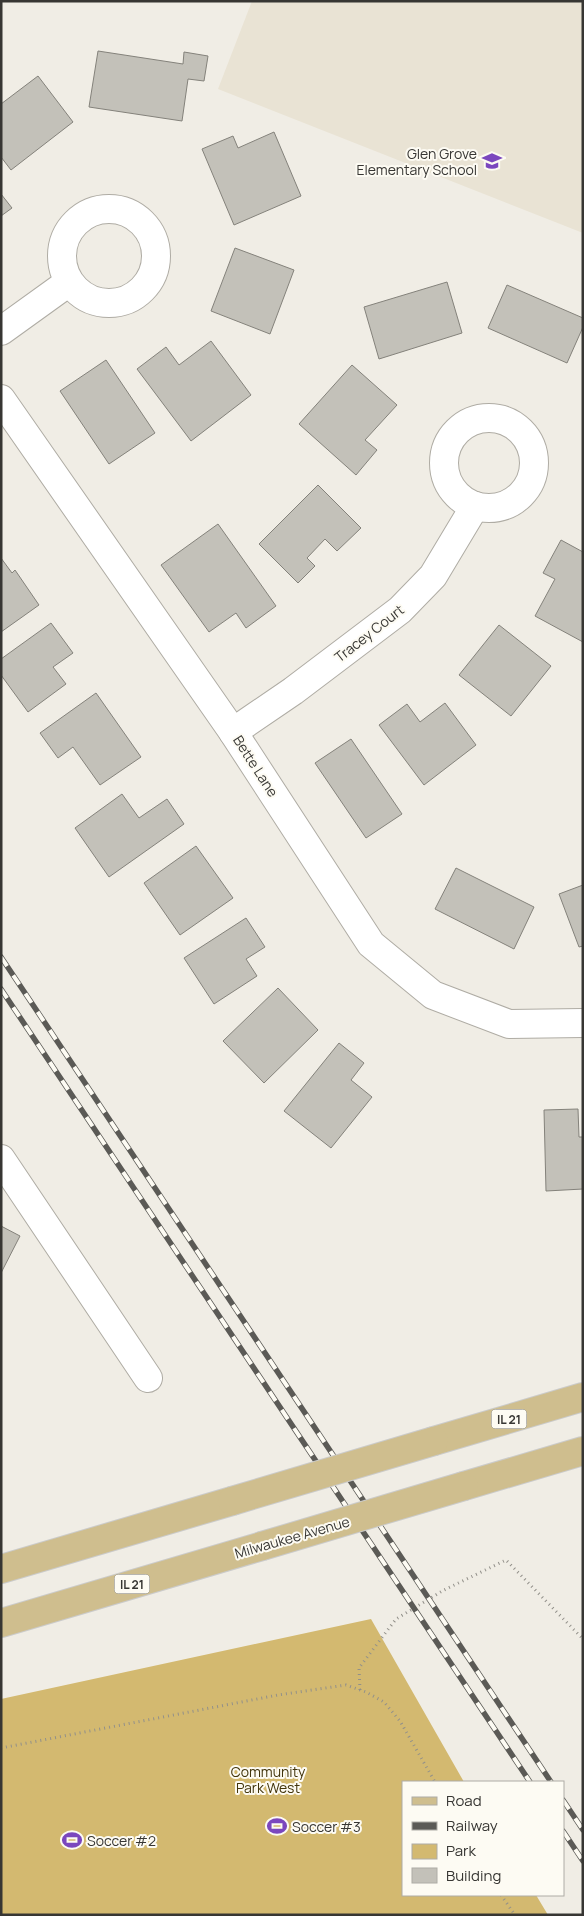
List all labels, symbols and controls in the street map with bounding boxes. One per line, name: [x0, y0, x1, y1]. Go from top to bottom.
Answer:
place label: Glen Grove Elementary School: [357, 144, 477, 179]
school or university icon: Glen Grove Elementary School: [481, 150, 503, 172]
street label: Tracey Court: [330, 600, 408, 666]
street label: Bette Lane: [229, 732, 283, 800]
road number: IL 21: [492, 1410, 526, 1428]
street label: Milwaukee Avenue: [232, 1512, 352, 1562]
road number: IL 21: [114, 1575, 150, 1594]
park label: Community Park West: [231, 1762, 306, 1797]
legend: [402, 1781, 564, 1896]
text: Road: [446, 1790, 482, 1811]
sports icon: Soccer #3: [266, 1815, 288, 1837]
text: Railway: [446, 1815, 498, 1836]
place label: Soccer #3: [292, 1817, 361, 1836]
sports icon: Soccer #2: [61, 1829, 83, 1851]
place label: Soccer #2: [87, 1831, 156, 1850]
text: Park: [446, 1840, 476, 1861]
text: Building: [446, 1865, 501, 1886]

